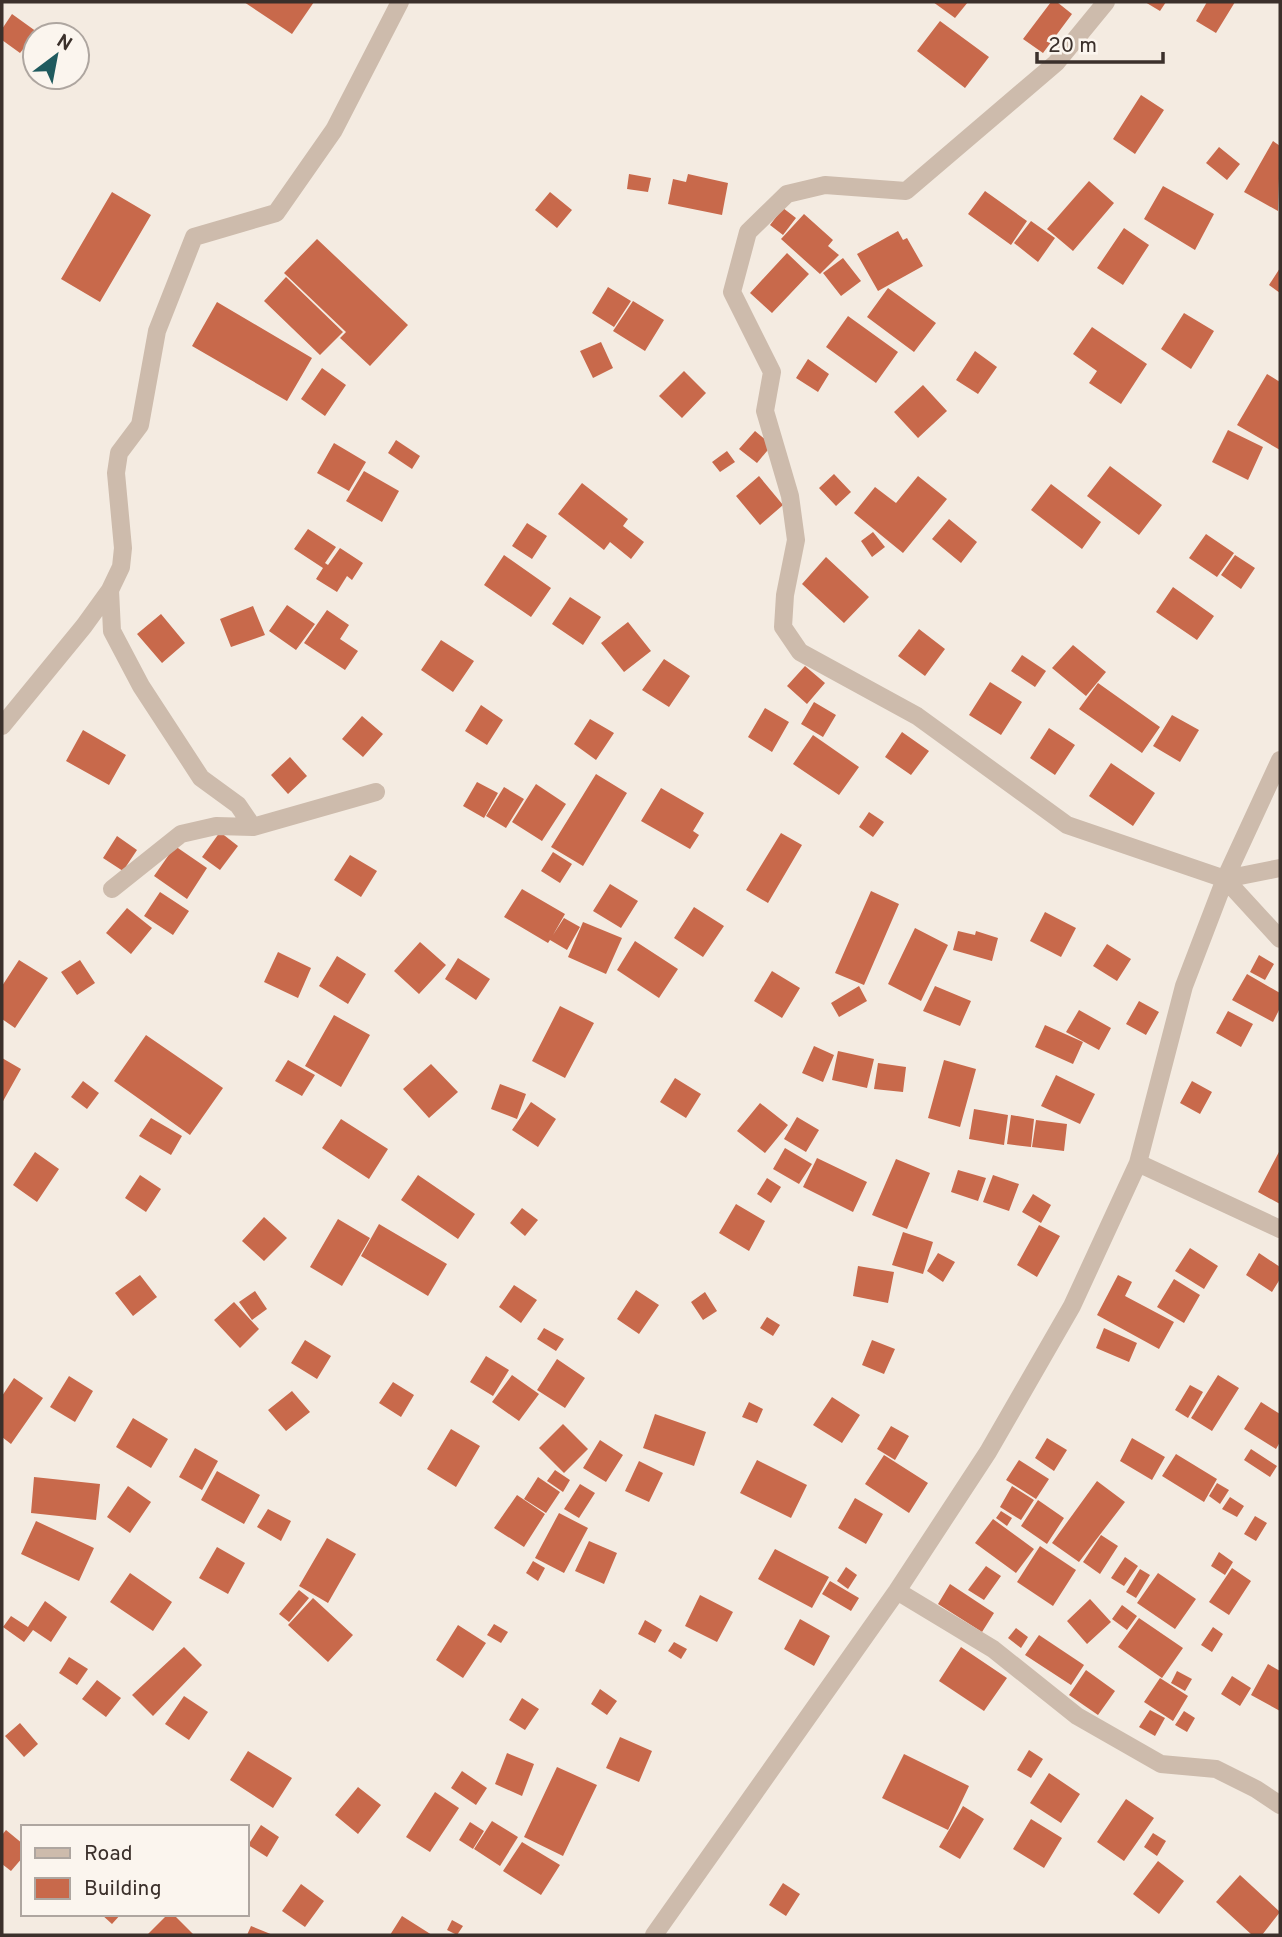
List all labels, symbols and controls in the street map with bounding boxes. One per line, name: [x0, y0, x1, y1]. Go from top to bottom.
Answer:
north arrow: [21, 21, 91, 91]
scale bar: [1037, 21, 1163, 65]
text: N: [52, 29, 76, 57]
text: 20 m: [1048, 33, 1097, 60]
legend: [21, 1825, 248, 1916]
text: Road: [84, 1841, 133, 1868]
text: Building: [84, 1876, 162, 1903]

